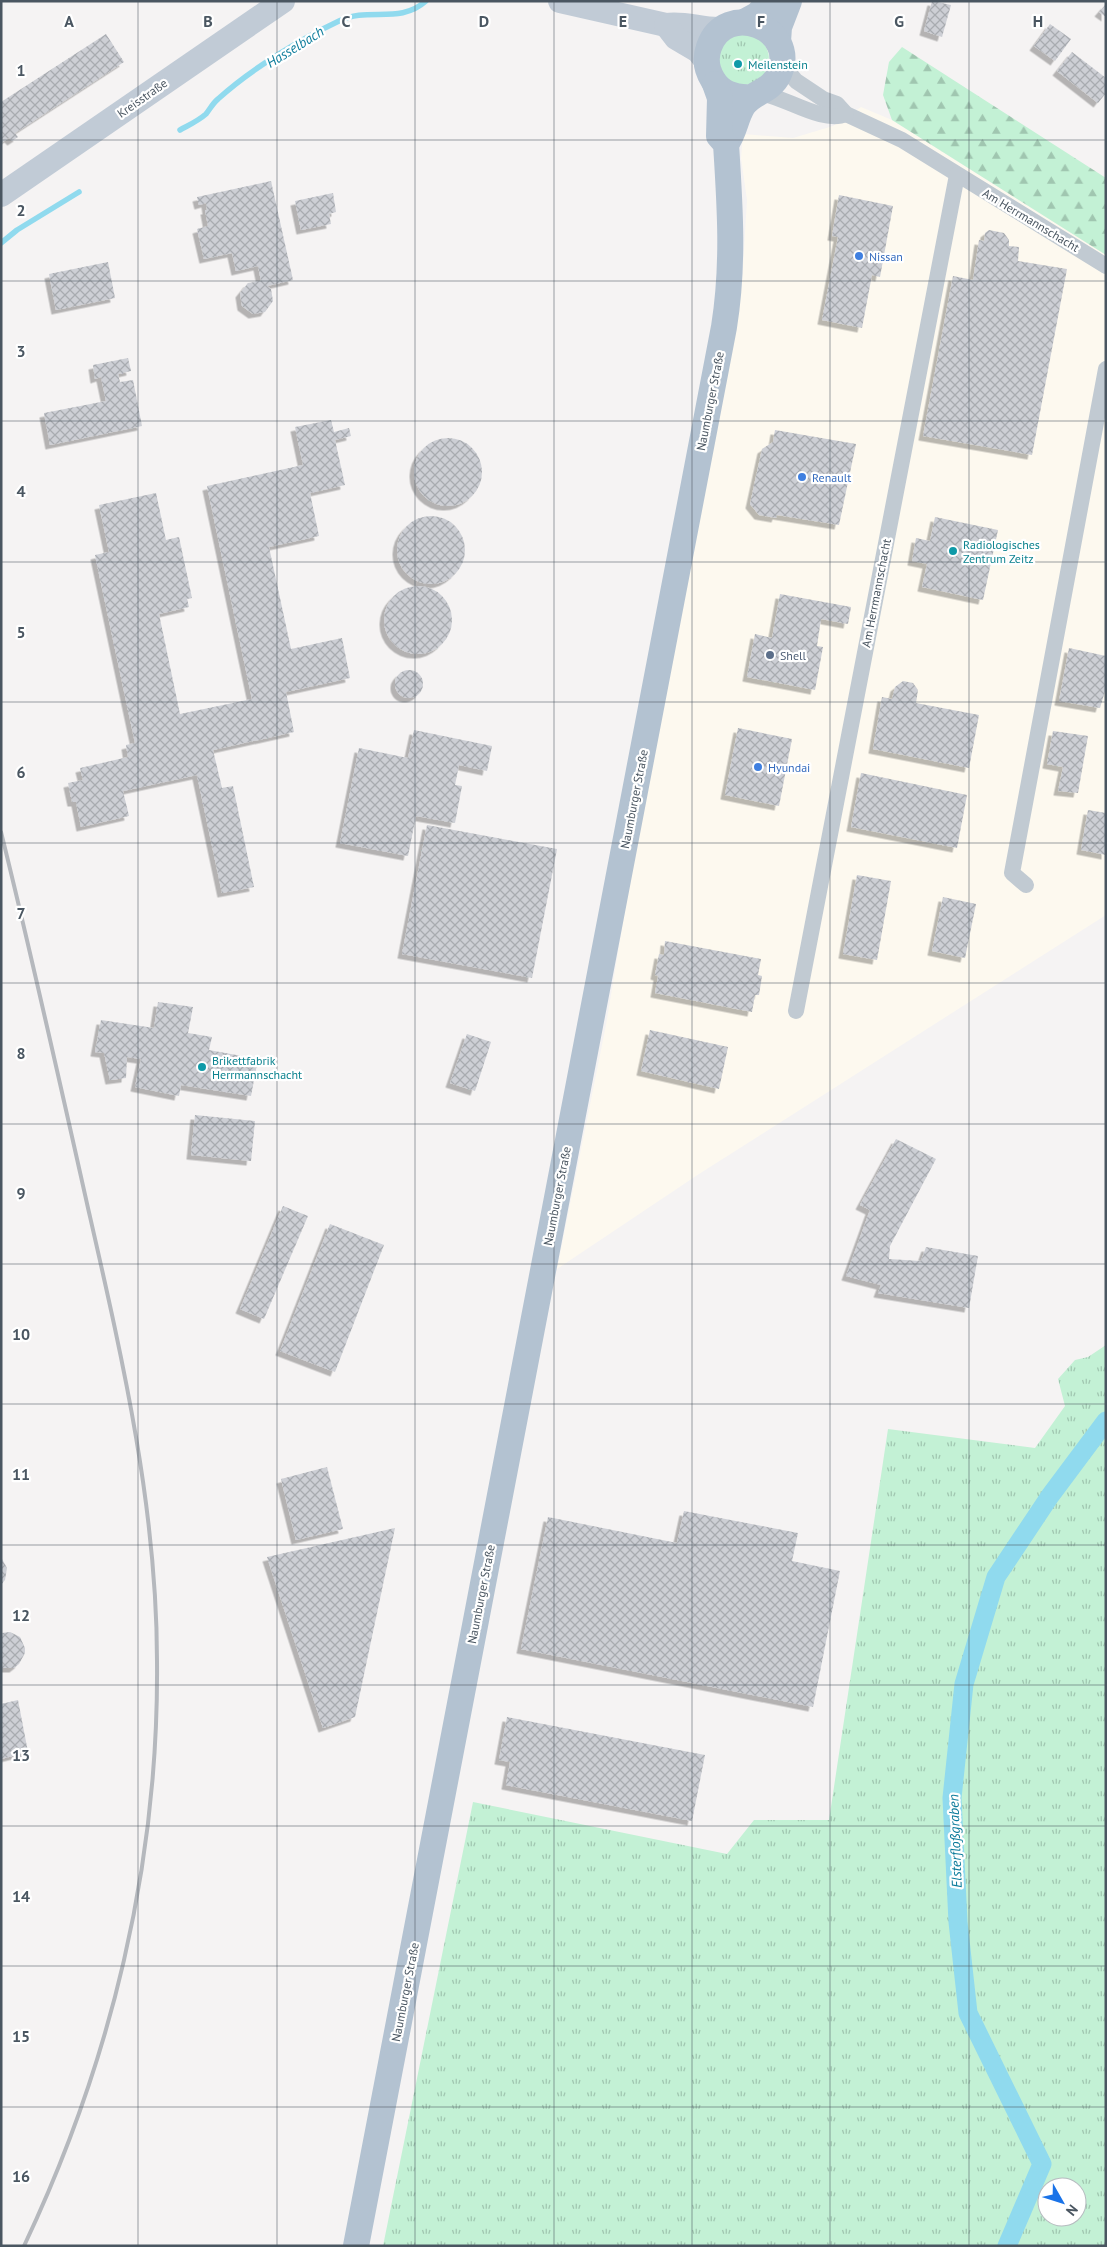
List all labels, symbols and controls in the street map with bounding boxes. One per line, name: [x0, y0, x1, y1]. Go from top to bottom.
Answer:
text: A: [64, 11, 74, 31]
text: B: [203, 11, 213, 31]
text: C: [342, 11, 351, 31]
text: D: [479, 11, 489, 31]
text: E: [619, 11, 627, 31]
text: F: [757, 11, 765, 31]
text: G: [894, 11, 904, 31]
text: H: [1033, 11, 1043, 31]
water label: Hasselbach: [263, 22, 327, 72]
place label: Meilenstein: [748, 57, 808, 72]
marker: Meilenstein: [732, 58, 744, 70]
text: 1: [16, 60, 26, 80]
street label: Kreisstraße: [114, 75, 170, 121]
street label: Am Herrmannschacht: [980, 185, 1082, 255]
text: 2: [16, 200, 26, 220]
place label: Nissan: [869, 249, 903, 264]
marker: Nissan: [853, 250, 865, 262]
text: 3: [16, 341, 26, 361]
street label: Naumburger Straße: [693, 350, 727, 452]
place label: Renault: [812, 470, 851, 485]
marker: Renault: [796, 471, 808, 483]
text: 4: [16, 481, 26, 501]
place label: Radiologisches Zentrum Zeitz: [963, 537, 1040, 566]
street label: Am Herrmannschacht: [858, 538, 894, 648]
marker: Radiologisches Zentrum Zeitz: [947, 545, 959, 557]
text: 5: [16, 622, 26, 642]
place label: Shell: [780, 648, 807, 663]
marker: Shell: [764, 649, 776, 661]
street label: Naumburger Straße: [617, 748, 651, 850]
place label: Hyundai: [768, 760, 810, 775]
marker: Hyundai: [752, 761, 764, 773]
text: 6: [16, 762, 26, 782]
text: 7: [16, 903, 26, 923]
text: 8: [16, 1043, 26, 1063]
place label: Brikettfabrik Herrmannschacht: [212, 1053, 302, 1082]
marker: Brikettfabrik Herrmannschacht: [196, 1061, 208, 1073]
street label: Naumburger Straße: [540, 1145, 574, 1247]
text: 9: [16, 1183, 26, 1203]
text: 10: [12, 1324, 30, 1344]
text: 11: [12, 1464, 30, 1484]
street label: Naumburger Straße: [464, 1543, 498, 1645]
text: 12: [12, 1605, 30, 1625]
text: 13: [12, 1745, 30, 1765]
water label: Elsterfloßgraben: [944, 1794, 966, 1888]
text: 14: [12, 1886, 30, 1906]
street label: Naumburger Straße: [388, 1941, 422, 2043]
text: 15: [12, 2026, 30, 2046]
text: 16: [12, 2166, 30, 2186]
north arrow: [1037, 2177, 1087, 2227]
text: N: [1062, 2201, 1082, 2219]

